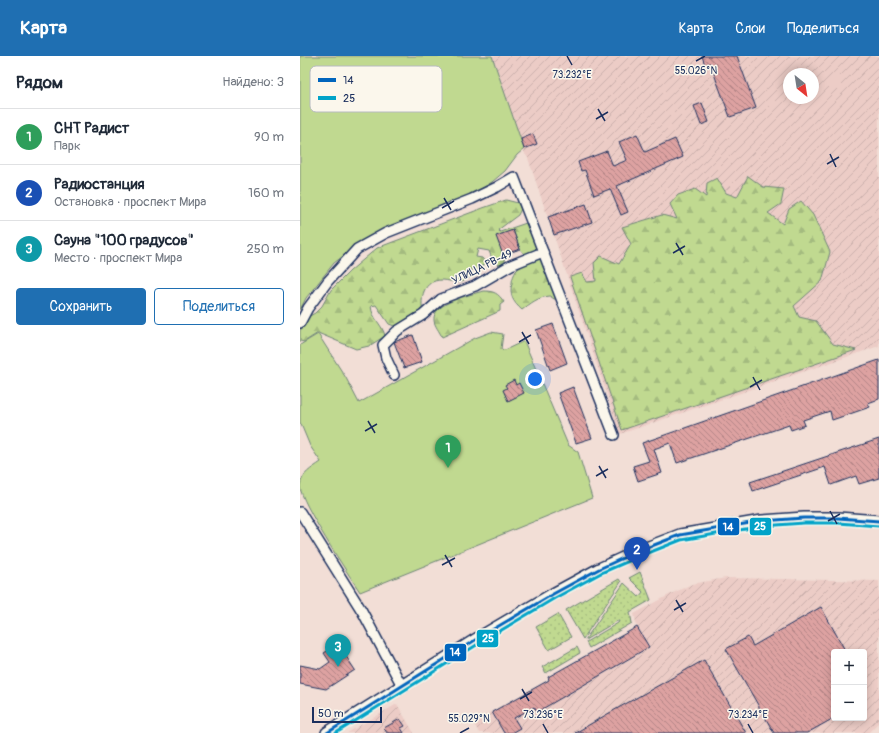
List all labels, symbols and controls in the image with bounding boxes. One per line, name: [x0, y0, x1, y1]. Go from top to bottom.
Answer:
text: Карта: [20, 16, 67, 40]
text: Карта: [679, 20, 713, 37]
text: Слои: [735, 20, 765, 37]
text: Поделиться: [787, 20, 859, 37]
text: 55.026°N: [675, 65, 717, 77]
legend: [310, 66, 442, 112]
north arrow: [783, 68, 819, 104]
text: 73.232°E: [552, 69, 592, 81]
text: Рядом: [16, 72, 63, 93]
text: Найдено: 3: [222, 74, 284, 90]
text: 14: [343, 74, 354, 87]
text: 25: [343, 92, 355, 105]
text: СНТ Радист: [54, 119, 129, 138]
text: 1: [26, 129, 32, 145]
text: 90 m: [254, 129, 284, 145]
text: Парк: [54, 138, 81, 154]
text: Радиостанция: [54, 175, 145, 194]
text: 2: [25, 185, 33, 201]
text: 160 m: [248, 185, 284, 201]
text: Остановка · проспект Мира: [54, 194, 206, 210]
text: Сауна "100 градусов": [54, 231, 194, 250]
text: 3: [25, 241, 33, 257]
text: 250 m: [246, 241, 284, 257]
street label: УЛИЦА РВ-49: [450, 247, 515, 287]
text: Место · проспект Мира: [54, 250, 182, 266]
button: Сохранить: [16, 288, 146, 325]
button: Поделиться: [154, 288, 284, 325]
your location: [525, 369, 545, 389]
pin: 1: [435, 435, 461, 468]
line badge: 14: [717, 517, 740, 536]
line badge: 25: [749, 517, 772, 536]
text: 25: [754, 520, 766, 533]
text: 14: [723, 521, 734, 534]
pin: 2: [624, 537, 650, 570]
line badge: 25: [476, 629, 499, 648]
text: 25: [482, 632, 494, 645]
pin: 3: [325, 634, 351, 667]
line badge: 14: [444, 643, 467, 662]
text: 14: [450, 646, 461, 659]
map controls: [831, 649, 867, 721]
button: +: [831, 649, 867, 685]
button: −: [831, 685, 867, 721]
scale bar: [312, 705, 382, 724]
text: 50 m: [318, 707, 344, 720]
text: 73.236°E: [523, 709, 563, 721]
text: 73.234°E: [728, 709, 768, 721]
text: 55.029°N: [448, 713, 490, 725]

